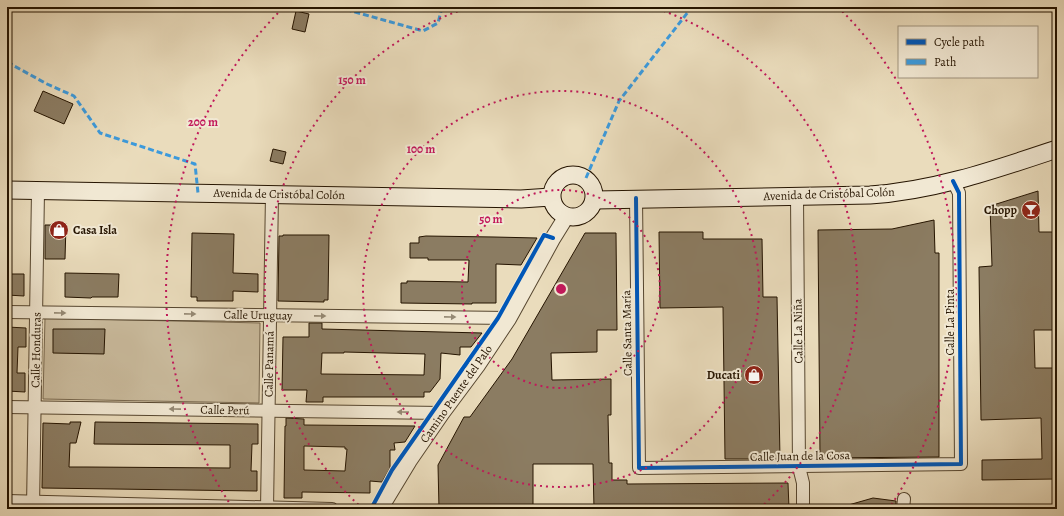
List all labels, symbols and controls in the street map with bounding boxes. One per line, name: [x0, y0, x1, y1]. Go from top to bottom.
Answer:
legend: [898, 26, 1038, 78]
text: Cycle path: [934, 34, 985, 50]
text: Path: [934, 54, 957, 70]
text: 150 m: [338, 72, 366, 88]
text: 200 m: [188, 114, 218, 130]
text: 100 m: [407, 141, 435, 157]
street label: Avenida de Cristóbal Colón: [762, 184, 895, 204]
street label: Avenida de Cristóbal Colón: [212, 185, 345, 203]
bar icon: Chopp: [1020, 199, 1042, 221]
place label: Chopp: [984, 202, 1018, 218]
text: 50 m: [479, 211, 503, 227]
shop icon: Casa Isla: [48, 219, 70, 241]
place label: Casa Isla: [73, 222, 117, 238]
centre of rings: [554, 282, 568, 296]
street label: Calle La Pinta: [942, 288, 958, 355]
street label: Calle Santa María: [618, 289, 636, 376]
street label: Calle La Niña: [789, 298, 807, 364]
street label: Calle Uruguay: [223, 306, 293, 324]
one-way arrow: [54, 310, 67, 316]
one-way arrow: [184, 311, 197, 317]
street label: Calle Honduras: [27, 312, 45, 388]
one-way arrow: [314, 313, 327, 319]
one-way arrow: [444, 314, 457, 320]
street label: Calle Panamá: [260, 330, 278, 397]
street label: Camino Puente del Palo: [416, 342, 496, 446]
shop icon: Ducati: [743, 364, 765, 386]
place label: Ducati: [707, 367, 740, 383]
street label: Calle Perú: [200, 402, 250, 418]
one-way arrow: [168, 406, 181, 412]
one-way arrow: [396, 409, 409, 415]
street label: Calle Juan de la Cosa: [750, 447, 851, 465]

